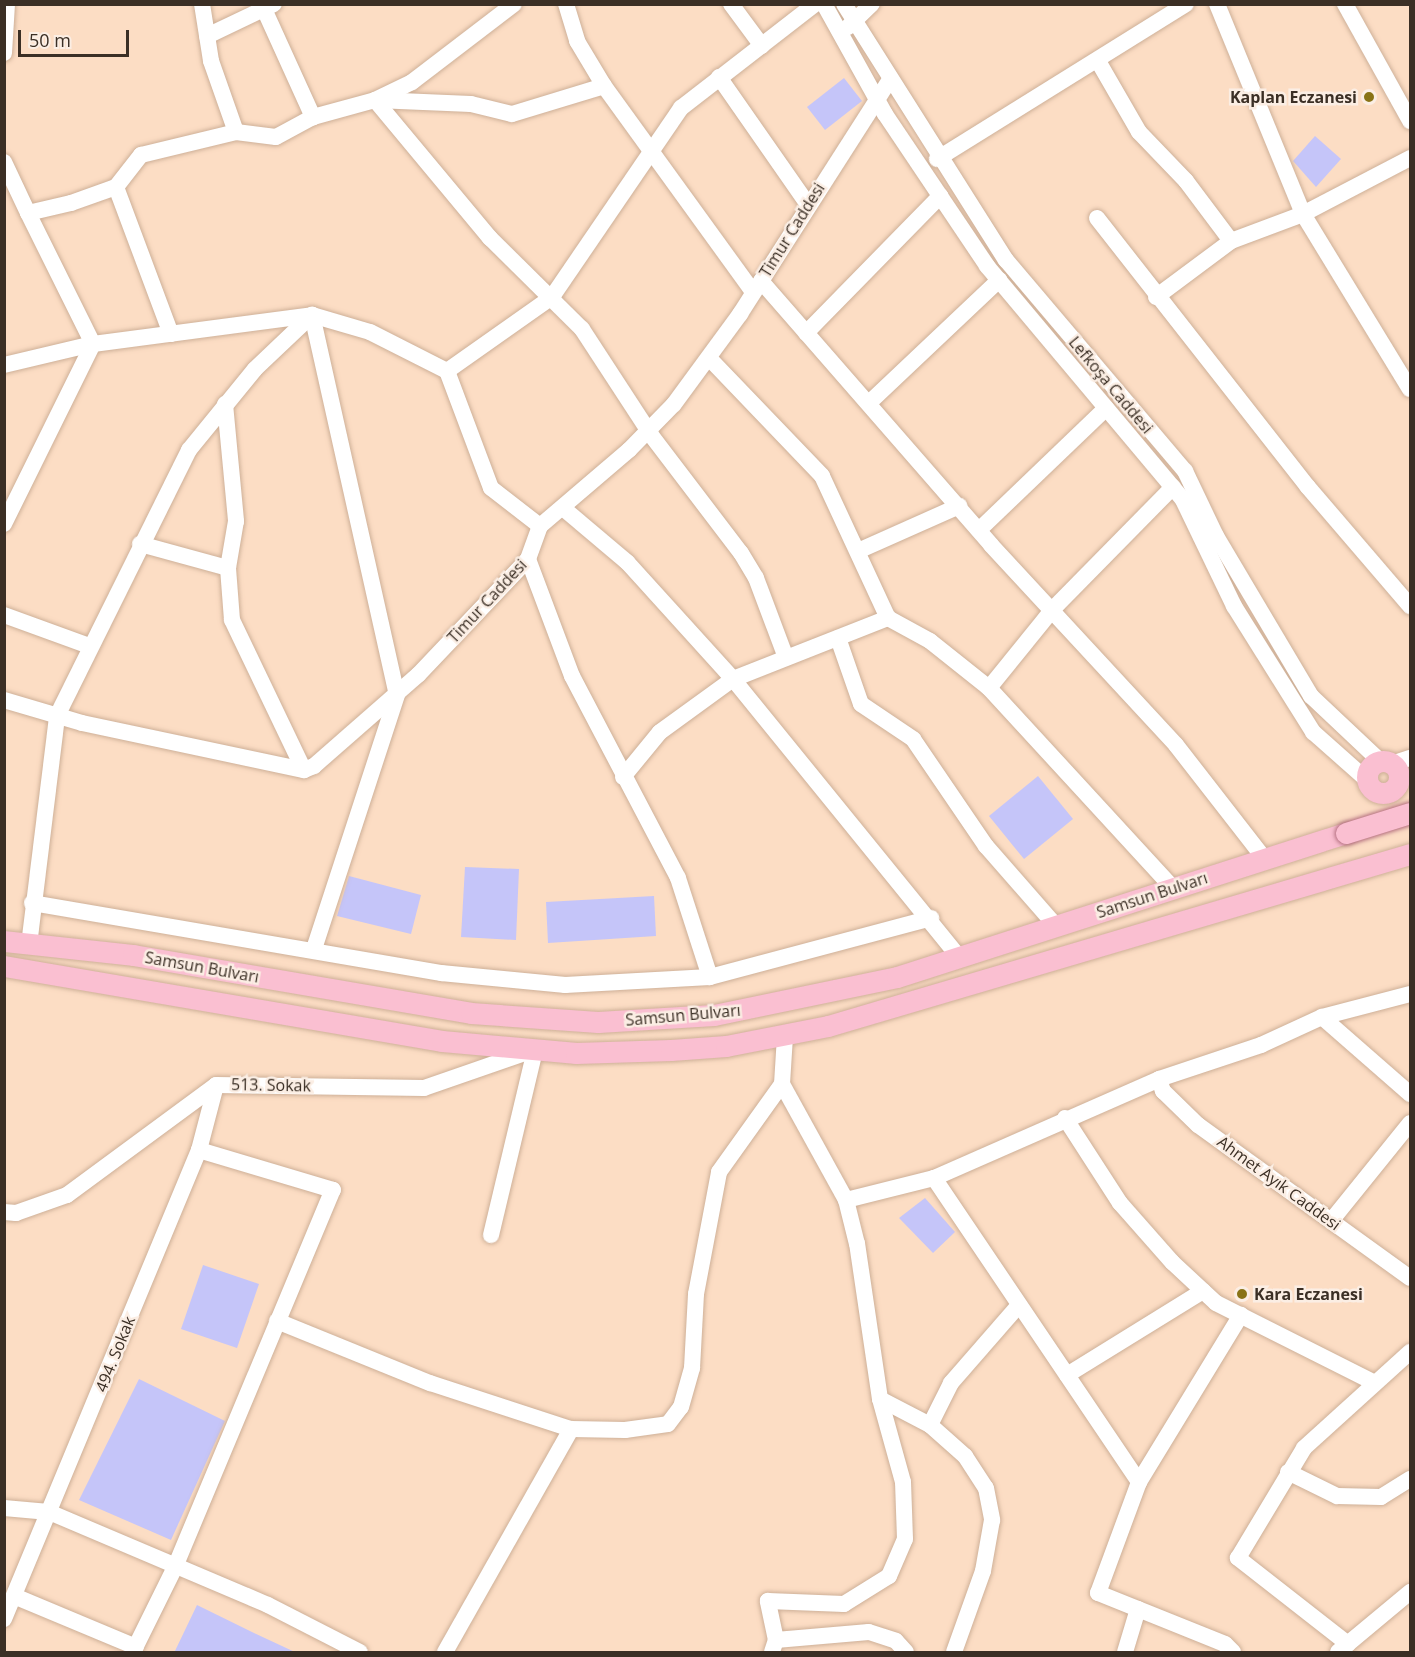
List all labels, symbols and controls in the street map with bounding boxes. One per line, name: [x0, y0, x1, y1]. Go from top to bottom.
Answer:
scale bar: [21, 18, 132, 56]
text: 50 m: [29, 28, 71, 52]
place label: Kaplan Eczanesi: [1230, 87, 1357, 107]
marker: Kaplan Eczanesi: [1362, 90, 1376, 104]
street label: Timur Caddesi: [755, 179, 829, 281]
street label: Lefkoşa Caddesi: [1065, 333, 1157, 437]
street label: Timur Caddesi: [443, 555, 531, 647]
street label: Samsun Bulvarı: [1094, 868, 1210, 922]
street label: Samsun Bulvarı: [143, 948, 261, 986]
street label: Samsun Bulvarı: [625, 1000, 741, 1030]
street label: 513. Sokak: [231, 1075, 311, 1095]
street label: Ahmet Ayık Caddesi: [1214, 1132, 1344, 1234]
place label: Kara Eczanesi: [1254, 1284, 1363, 1304]
marker: Kara Eczanesi: [1235, 1287, 1249, 1301]
street label: 494. Sokak: [91, 1313, 139, 1395]

